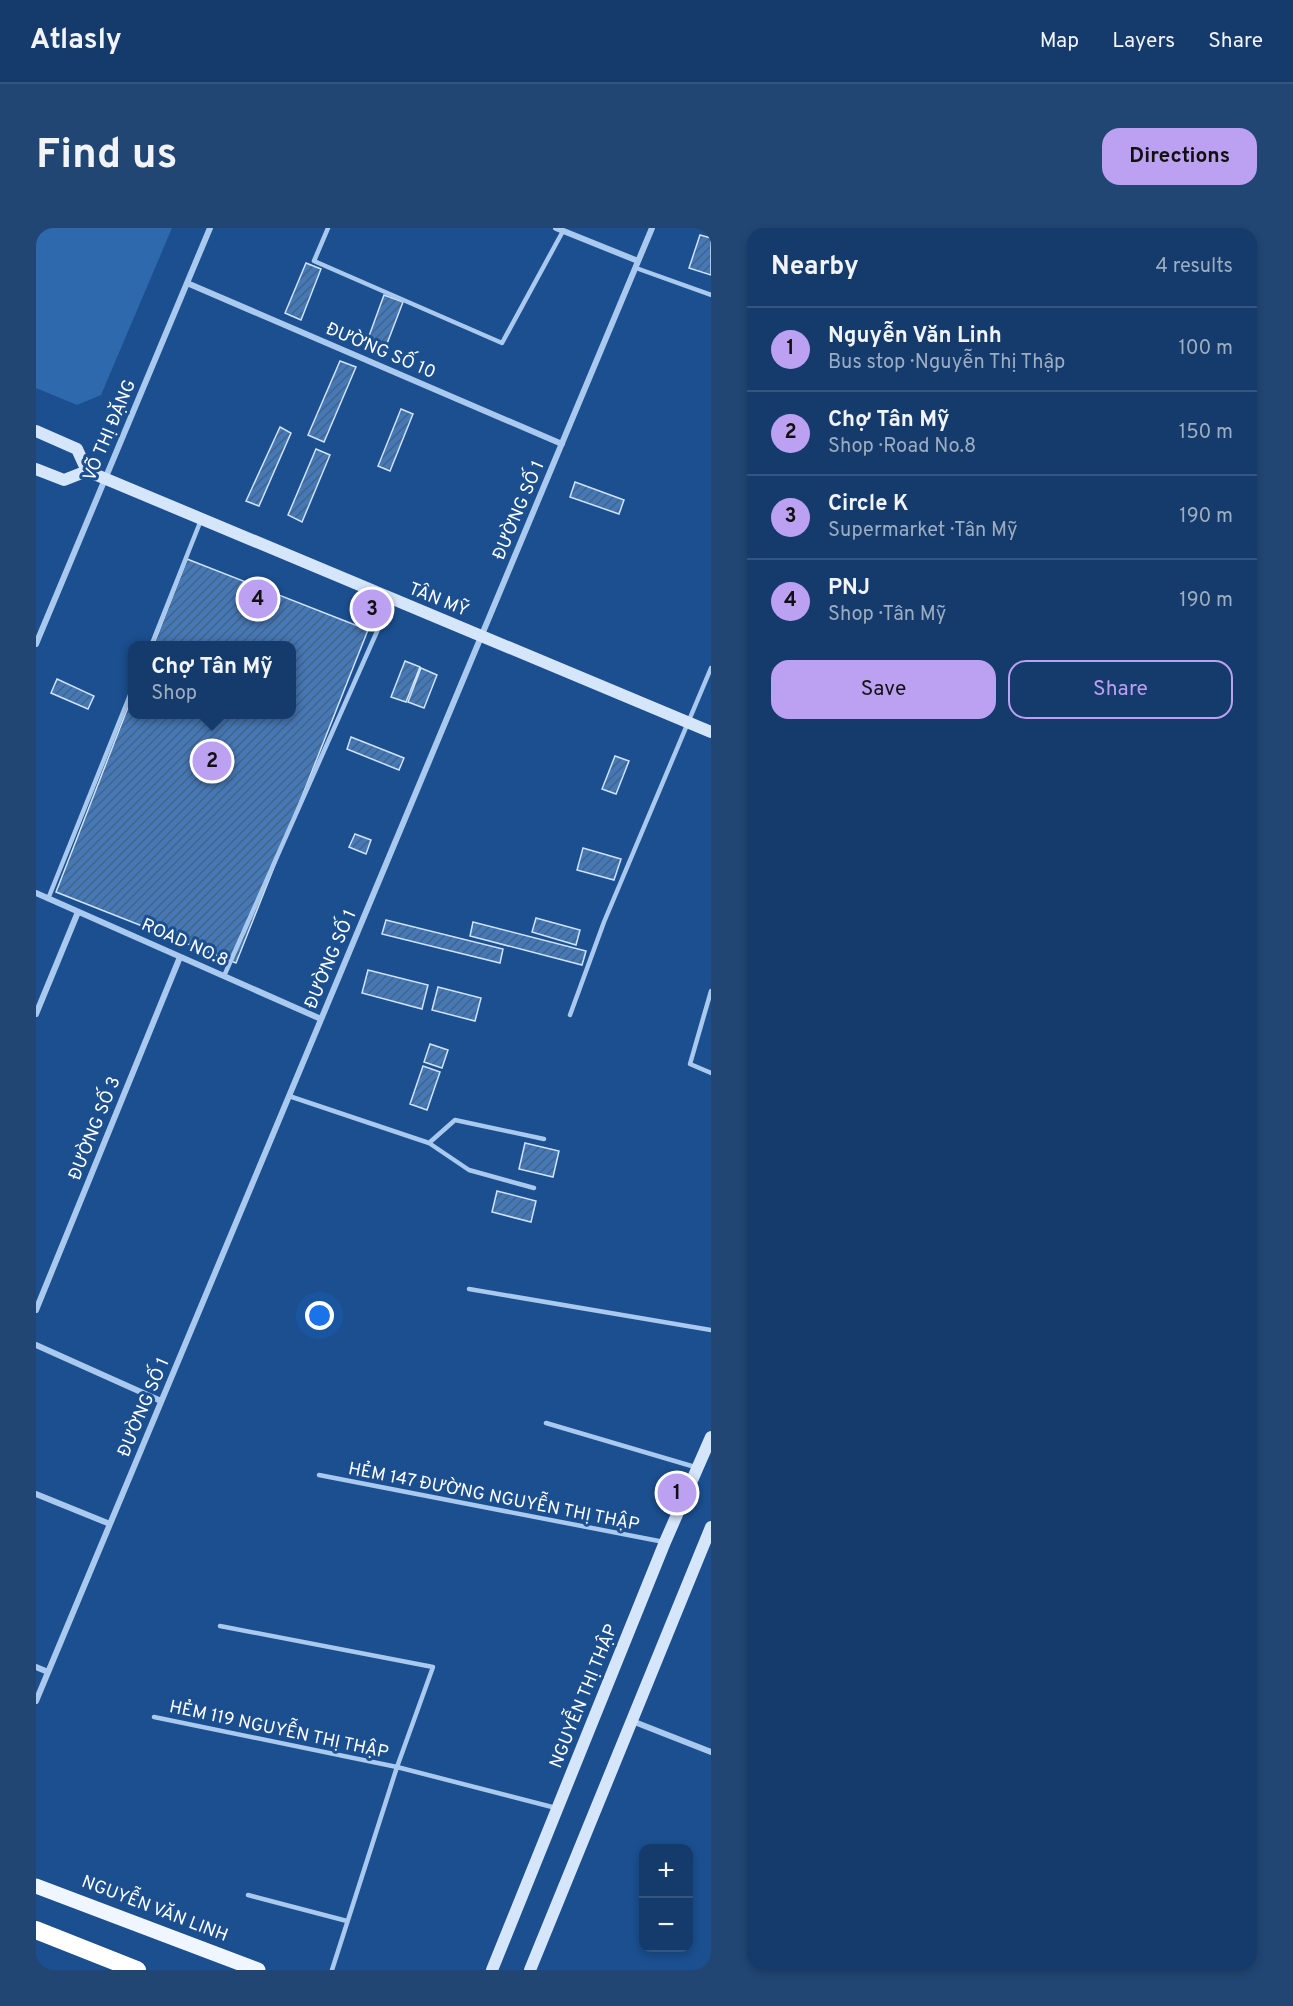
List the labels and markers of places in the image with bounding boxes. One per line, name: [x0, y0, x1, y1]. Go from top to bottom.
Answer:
pin: 4: [238, 576, 278, 622]
pin: 3: [352, 586, 392, 632]
pin: 2: [192, 738, 231, 784]
pin: 1: [658, 1470, 696, 1516]

